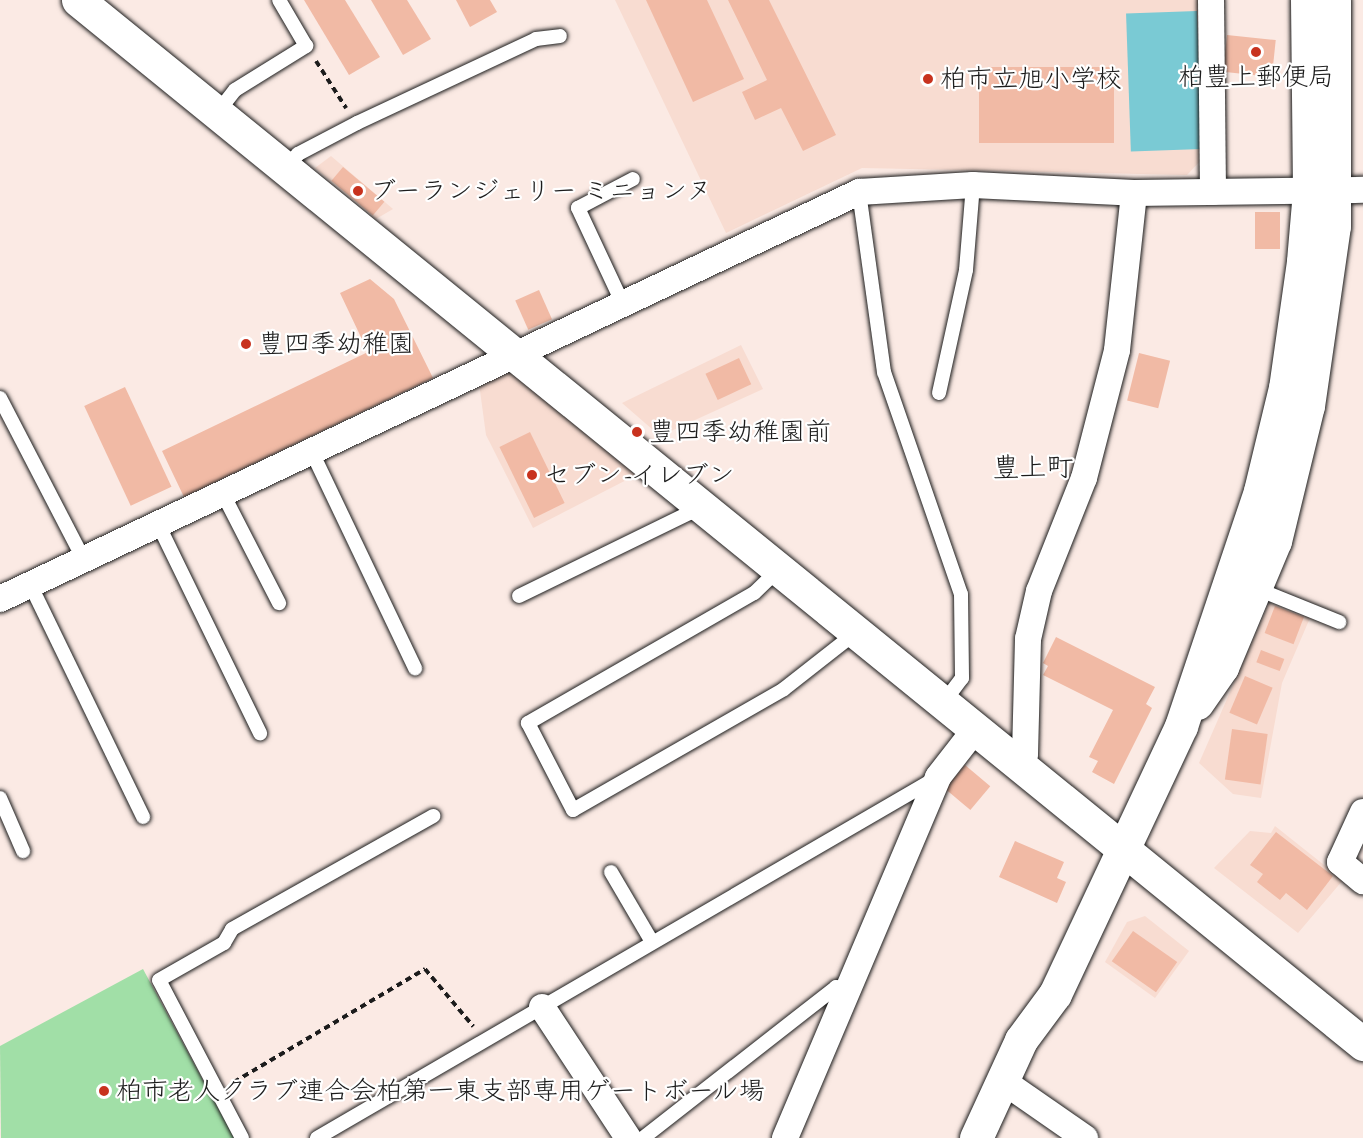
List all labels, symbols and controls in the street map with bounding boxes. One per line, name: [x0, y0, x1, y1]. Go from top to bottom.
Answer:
marker: 柏豊上郵便局: [1249, 45, 1263, 59]
place label: 柏豊上郵便局: [1178, 61, 1334, 93]
place label: 柏市立旭小学校: [940, 63, 1122, 95]
marker: 柏市立旭小学校: [921, 72, 935, 86]
place label: ブーランジェリー ミニョンヌ: [370, 175, 713, 207]
marker: ブーランジェリー ミニョンヌ: [351, 184, 365, 198]
place label: 豊四季幼稚園: [258, 328, 414, 360]
marker: 豊四季幼稚園: [239, 337, 253, 351]
place label: 豊四季幼稚園前: [649, 416, 831, 448]
marker: 豊四季幼稚園前: [630, 425, 644, 439]
district label: 豊上町: [993, 452, 1073, 484]
place label: セブン-イレブン: [544, 459, 734, 491]
marker: セブン-イレブン: [525, 468, 539, 482]
place label: 柏市老人クラブ連合会柏第一東支部専用ゲートボール場: [116, 1075, 766, 1107]
marker: 柏市老人クラブ連合会柏第一東支部専用ゲートボール場: [97, 1084, 111, 1098]

